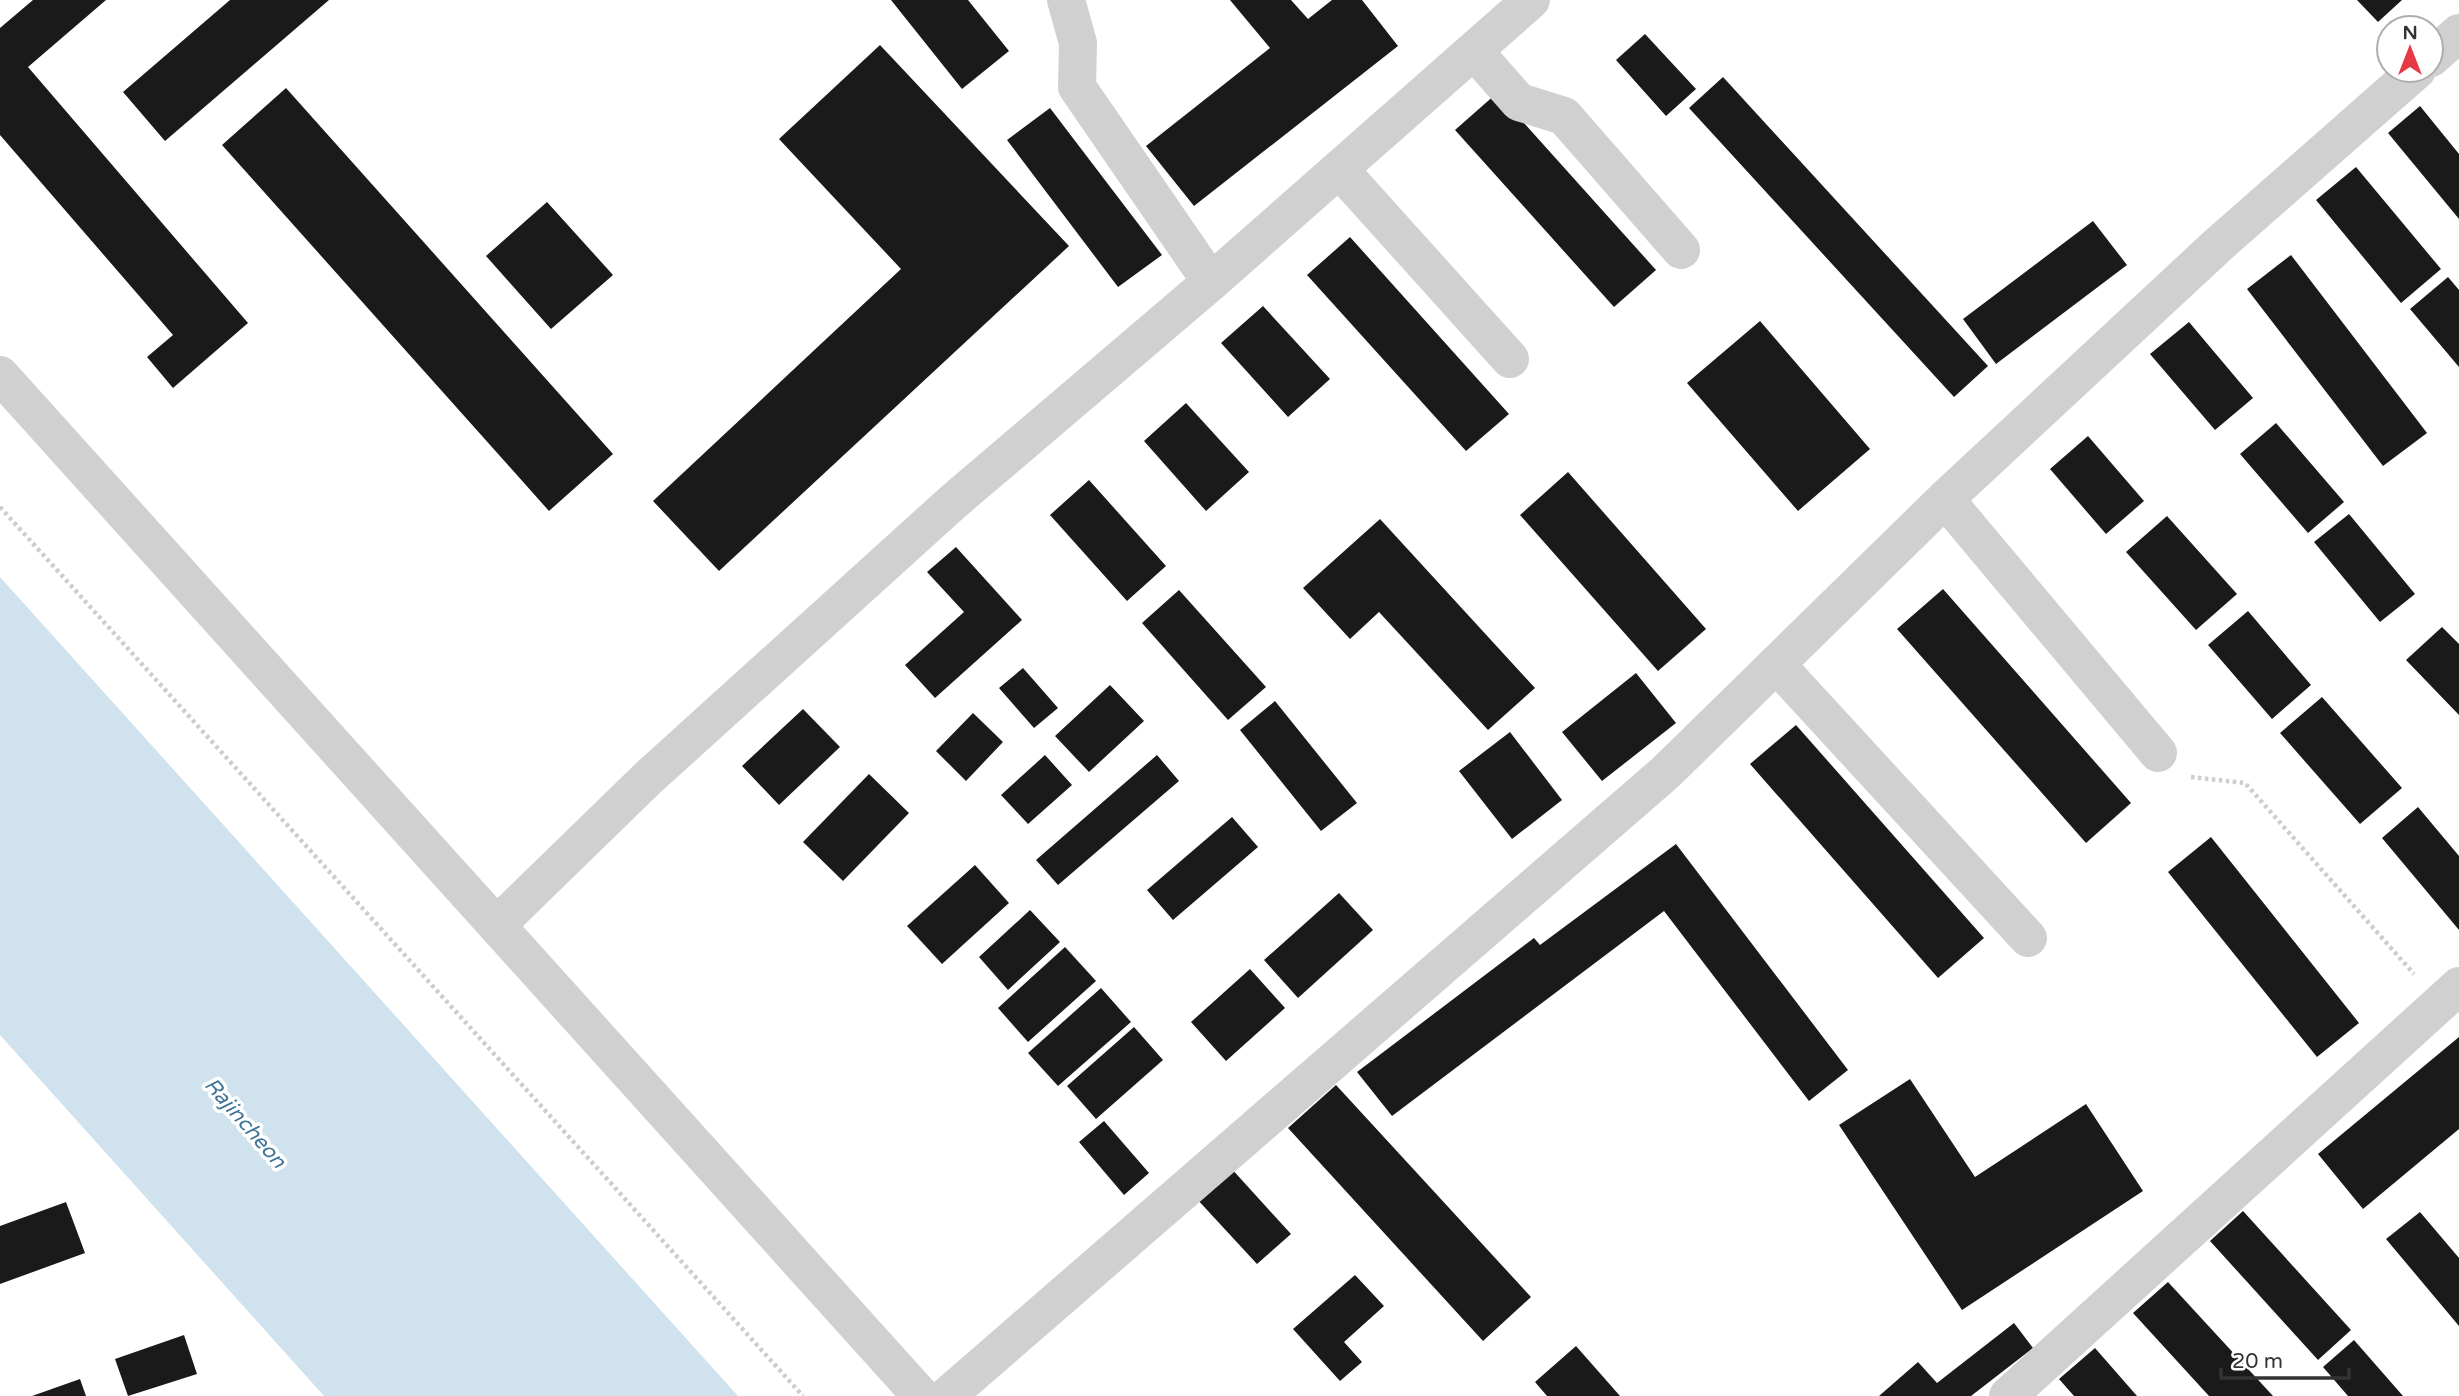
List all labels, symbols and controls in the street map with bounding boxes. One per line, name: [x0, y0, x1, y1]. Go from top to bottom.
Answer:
north arrow: [2375, 14, 2445, 84]
text: N: [2402, 22, 2418, 44]
water label: Rajincheon: [199, 1073, 292, 1174]
scale bar: [2221, 1336, 2349, 1380]
text: 20 m: [2232, 1349, 2283, 1374]

